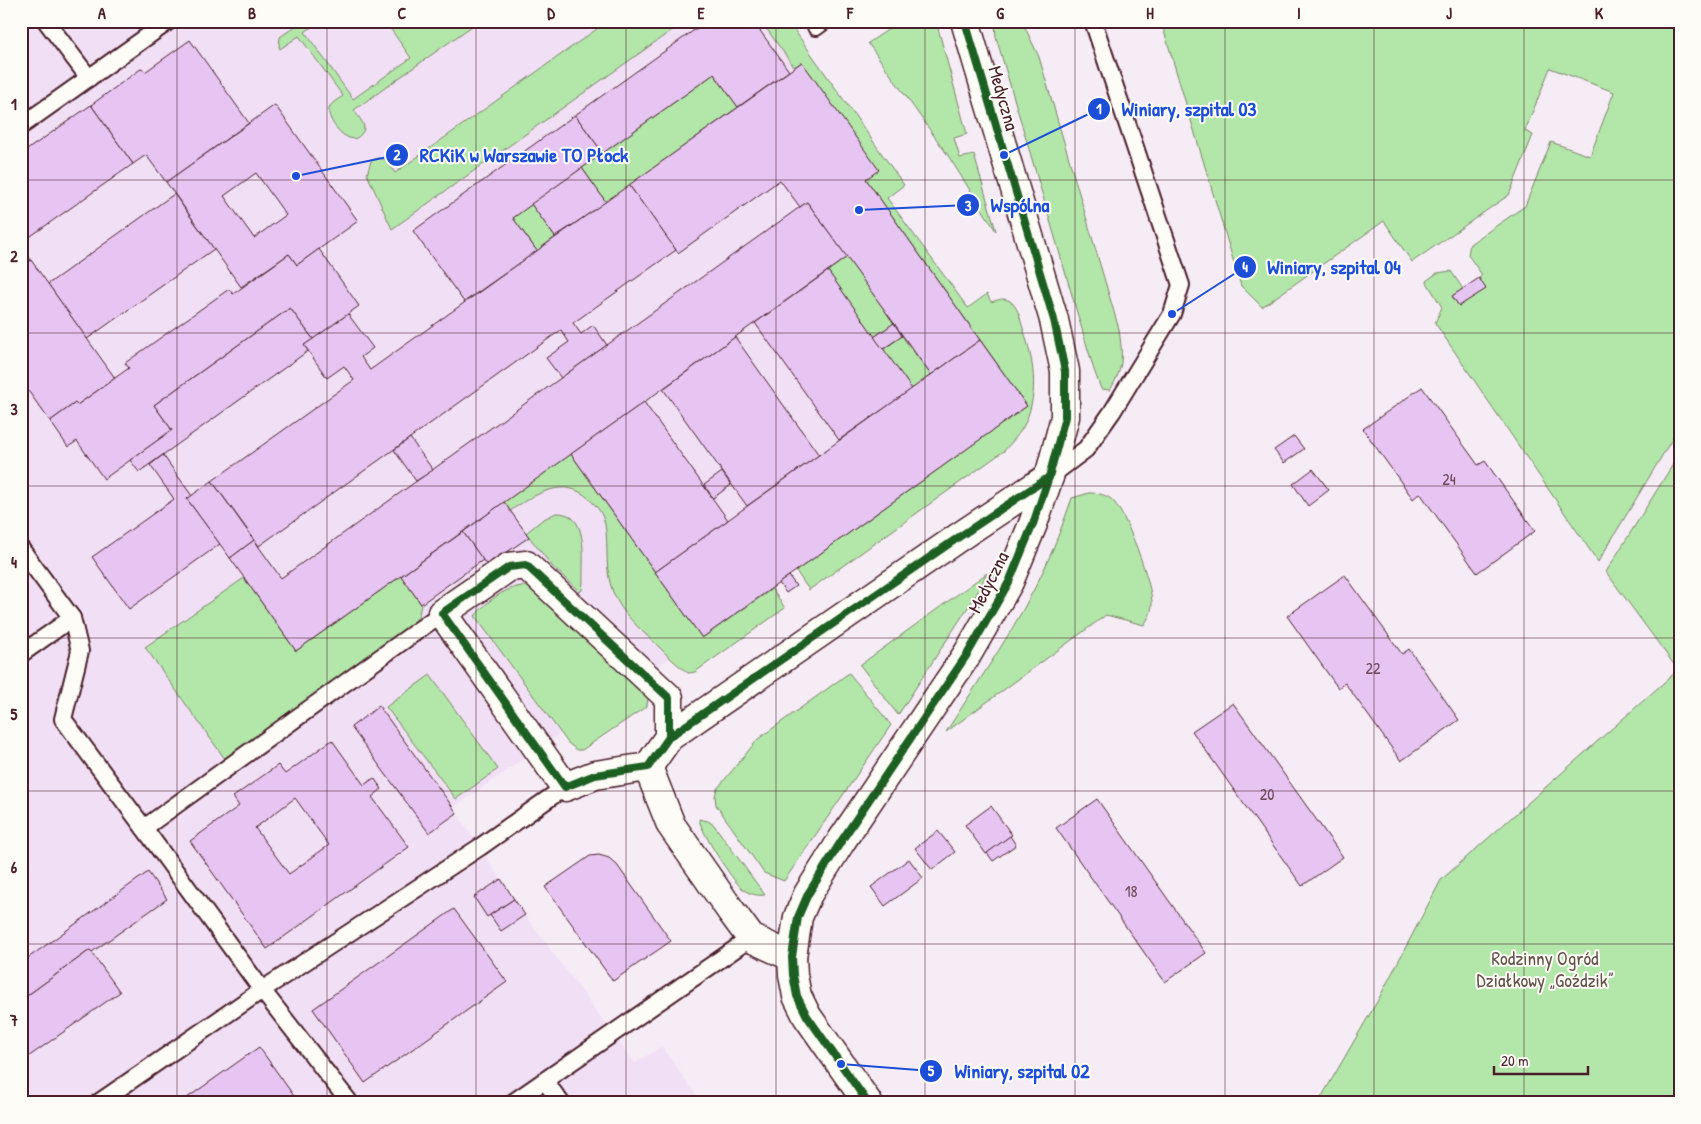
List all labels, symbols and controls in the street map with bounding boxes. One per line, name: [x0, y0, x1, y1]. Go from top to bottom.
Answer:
text: A: [98, 2, 106, 24]
text: B: [248, 2, 256, 24]
text: C: [398, 2, 407, 24]
text: D: [547, 2, 555, 24]
text: E: [697, 2, 705, 24]
text: F: [846, 2, 854, 24]
text: G: [996, 2, 1004, 24]
text: H: [1146, 2, 1154, 24]
text: I: [1297, 2, 1301, 24]
text: J: [1446, 2, 1452, 24]
text: K: [1595, 2, 1604, 24]
street label: Medyczna: [982, 63, 1026, 134]
callout: Winiary, szpital 03: [1087, 91, 1267, 126]
text: 1: [11, 93, 17, 115]
text: Winiary, szpital 03: [1122, 95, 1256, 123]
text: 1: [1096, 98, 1102, 119]
callout: RCKiK w Warszawie TO Płock: [385, 137, 638, 172]
text: RCKiK w Warszawie TO Płock: [420, 141, 629, 168]
text: 2: [393, 144, 401, 165]
callout: Wspólna: [956, 188, 1060, 223]
text: Wspólna: [991, 191, 1050, 219]
text: 3: [965, 195, 972, 216]
text: 2: [10, 245, 18, 267]
callout: Winiary, szpital 04: [1233, 250, 1411, 285]
text: Winiary, szpital 04: [1267, 253, 1401, 281]
text: 4: [1242, 256, 1248, 277]
text: 3: [10, 398, 18, 420]
house number: 24: [1442, 468, 1456, 490]
street label: Medyczna: [961, 546, 1015, 617]
text: 4: [11, 551, 17, 573]
house number: 22: [1366, 657, 1381, 679]
text: 5: [11, 703, 18, 725]
house number: 20: [1260, 783, 1274, 805]
text: 6: [11, 856, 18, 878]
house number: 18: [1125, 880, 1137, 902]
park label: Rodzinny Ogród Działkowy „Goździk”: [1477, 945, 1614, 993]
text: 7: [9, 1009, 18, 1031]
scale bar: [1494, 1044, 1587, 1076]
text: 20 m: [1501, 1050, 1528, 1071]
callout: Winiary, szpital 02: [919, 1054, 1099, 1089]
text: Winiary, szpital 02: [954, 1057, 1090, 1085]
text: 5: [928, 1060, 935, 1081]

